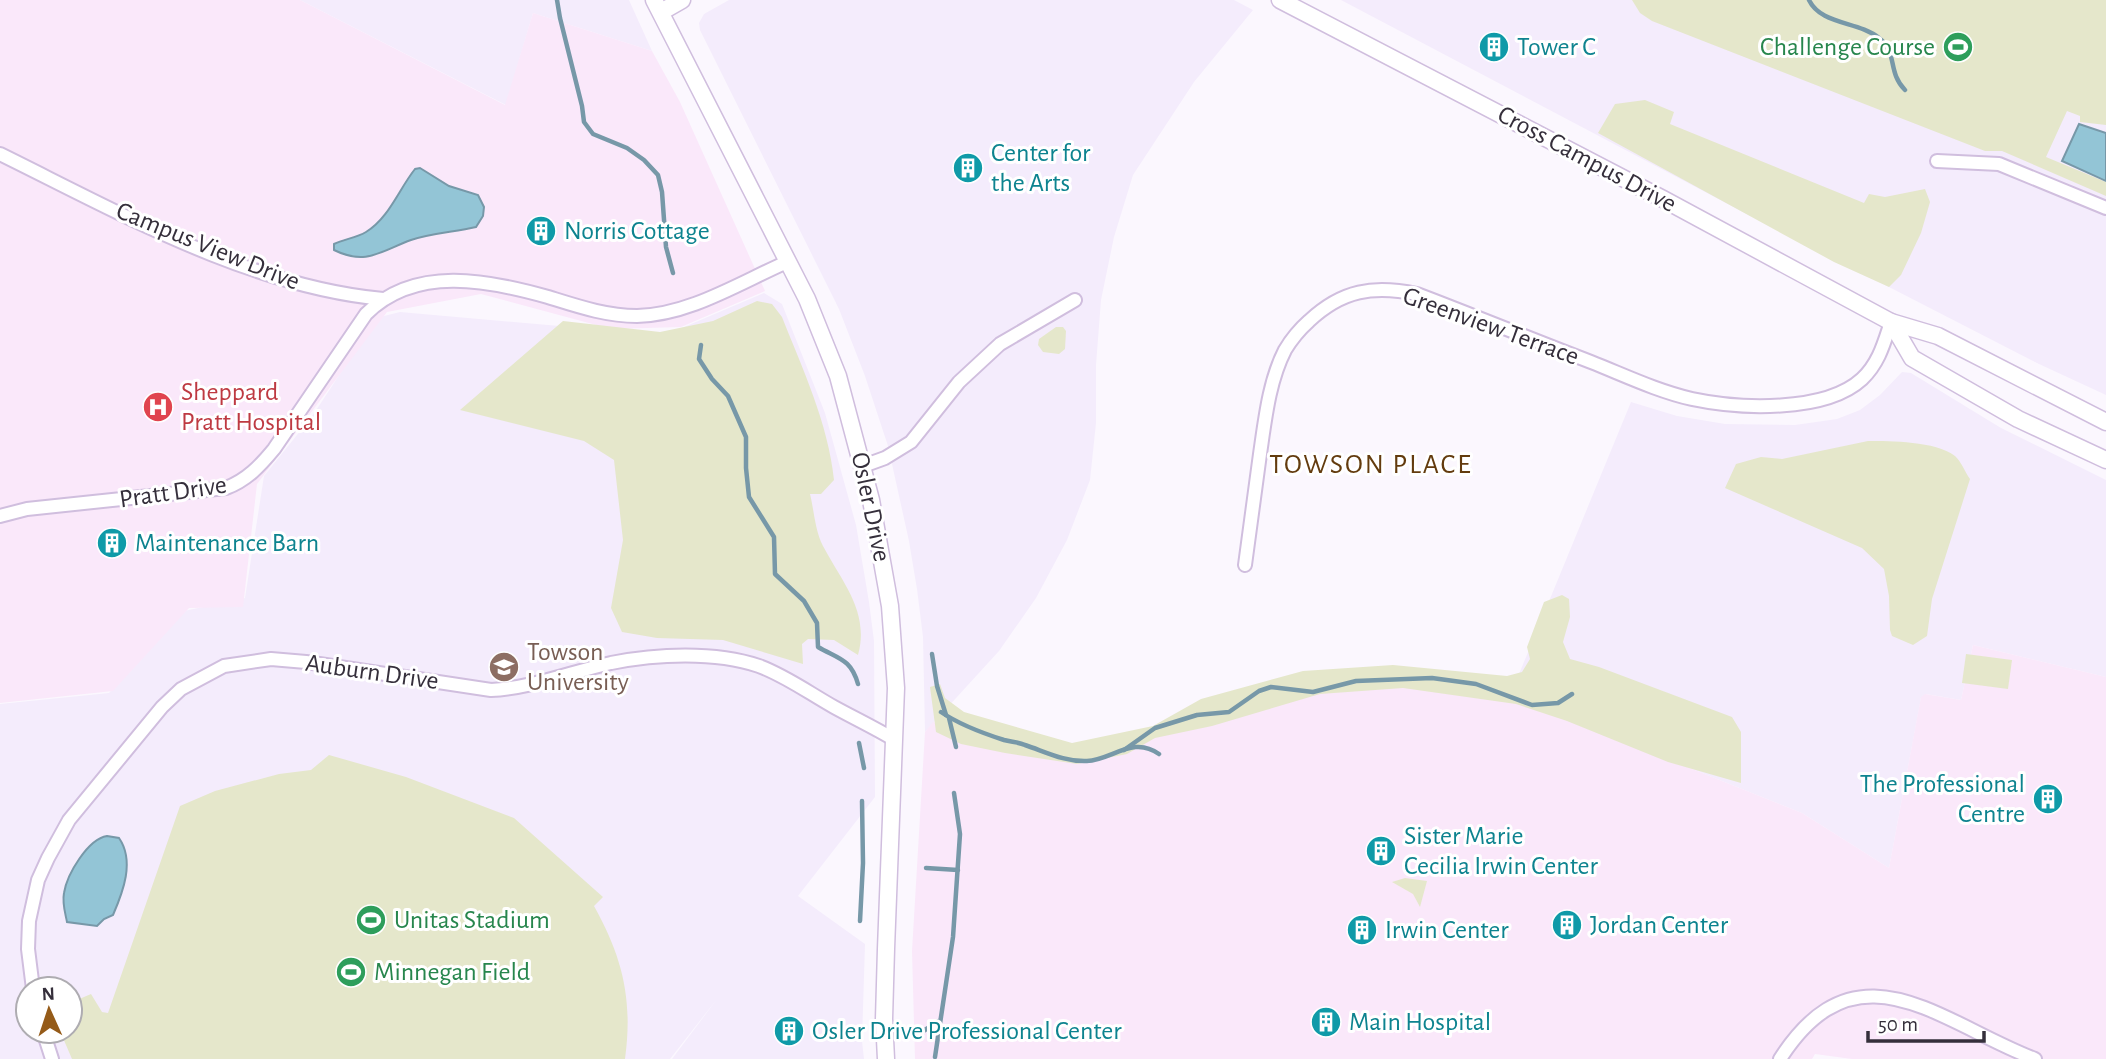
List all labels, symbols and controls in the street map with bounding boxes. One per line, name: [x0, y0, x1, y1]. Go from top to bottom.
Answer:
building icon: Tower C: [1477, 30, 1511, 64]
sports icon: Challenge Course: [1941, 30, 1975, 64]
place label: Tower C: [1517, 34, 1596, 60]
place label: Challenge Course: [1760, 34, 1935, 60]
street label: Cross Campus Drive: [1493, 101, 1681, 217]
place label: Center for the Arts: [991, 140, 1091, 196]
building icon: Center for the Arts: [951, 151, 985, 185]
street label: Campus View Drive: [113, 197, 303, 295]
building icon: Norris Cottage: [524, 214, 558, 248]
place label: Norris Cottage: [564, 218, 710, 244]
street label: Greenview Terrace: [1400, 282, 1582, 370]
place label: Sheppard Pratt Hospital: [181, 379, 321, 435]
hospital icon: Sheppard Pratt Hospital: [141, 390, 175, 424]
street label: Osler Drive: [847, 450, 895, 564]
district label: TOWSON PLACE: [1269, 451, 1473, 479]
street label: Pratt Drive: [118, 472, 228, 512]
building icon: Maintenance Barn: [95, 526, 129, 560]
place label: Maintenance Barn: [135, 530, 319, 556]
place label: Towson University: [527, 639, 629, 695]
street label: Auburn Drive: [304, 650, 440, 694]
school or university icon: Towson University: [487, 650, 521, 684]
place label: The Professional Centre: [1860, 771, 2025, 827]
building icon: The Professional Centre: [2031, 782, 2065, 816]
place label: Sister Marie Cecilia Irwin Center: [1404, 823, 1599, 879]
building icon: Sister Marie Cecilia Irwin Center: [1364, 834, 1398, 868]
sports icon: Unitas Stadium: [354, 903, 388, 937]
place label: Unitas Stadium: [394, 907, 550, 933]
building icon: Jordan Center: [1550, 908, 1584, 942]
place label: Jordan Center: [1590, 912, 1729, 938]
building icon: Irwin Center: [1345, 913, 1379, 947]
place label: Irwin Center: [1385, 917, 1509, 943]
sports icon: Minnegan Field: [334, 955, 368, 989]
place label: Minnegan Field: [374, 959, 530, 985]
north arrow: [14, 975, 84, 1045]
text: N: [41, 985, 55, 1004]
scale bar: [1868, 1000, 1983, 1044]
building icon: Main Hospital: [1309, 1005, 1343, 1039]
place label: Main Hospital: [1349, 1009, 1491, 1035]
building icon: Osler Drive Professional Center: [772, 1014, 806, 1048]
text: 50 m: [1878, 1014, 1918, 1035]
place label: Osler Drive Professional Center: [812, 1018, 1122, 1044]

